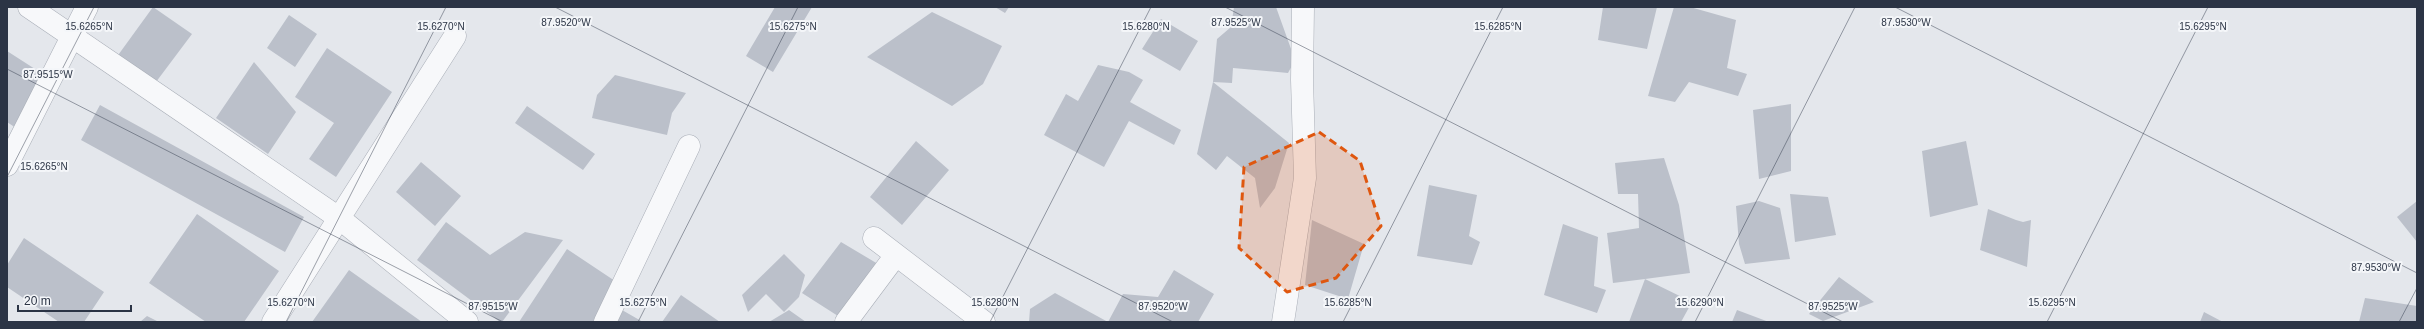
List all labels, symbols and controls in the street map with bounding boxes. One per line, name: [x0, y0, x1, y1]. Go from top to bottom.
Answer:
text: 87.9520°W: [541, 17, 591, 28]
text: 87.9525°W: [1211, 17, 1261, 28]
text: 87.9530°W: [1881, 17, 1931, 28]
text: 15.6265°N: [65, 21, 113, 32]
text: 15.6270°N: [417, 21, 465, 32]
text: 15.6275°N: [769, 21, 817, 32]
text: 15.6280°N: [1122, 21, 1170, 32]
text: 15.6285°N: [1474, 21, 1522, 32]
text: 15.6295°N: [2179, 21, 2227, 32]
text: 87.9515°W: [23, 69, 73, 80]
text: 15.6265°N: [20, 161, 68, 172]
text: 87.9530°W: [2351, 262, 2401, 273]
scale bar: [18, 287, 131, 313]
text: 20 m: [24, 294, 51, 308]
text: 15.6270°N: [267, 297, 315, 308]
text: 15.6275°N: [619, 297, 667, 308]
text: 15.6280°N: [971, 297, 1019, 308]
text: 15.6285°N: [1324, 297, 1372, 308]
text: 15.6290°N: [1676, 297, 1724, 308]
text: 15.6295°N: [2028, 297, 2076, 308]
text: 87.9515°W: [468, 301, 518, 312]
text: 87.9520°W: [1138, 301, 1188, 312]
text: 87.9525°W: [1808, 301, 1858, 312]

